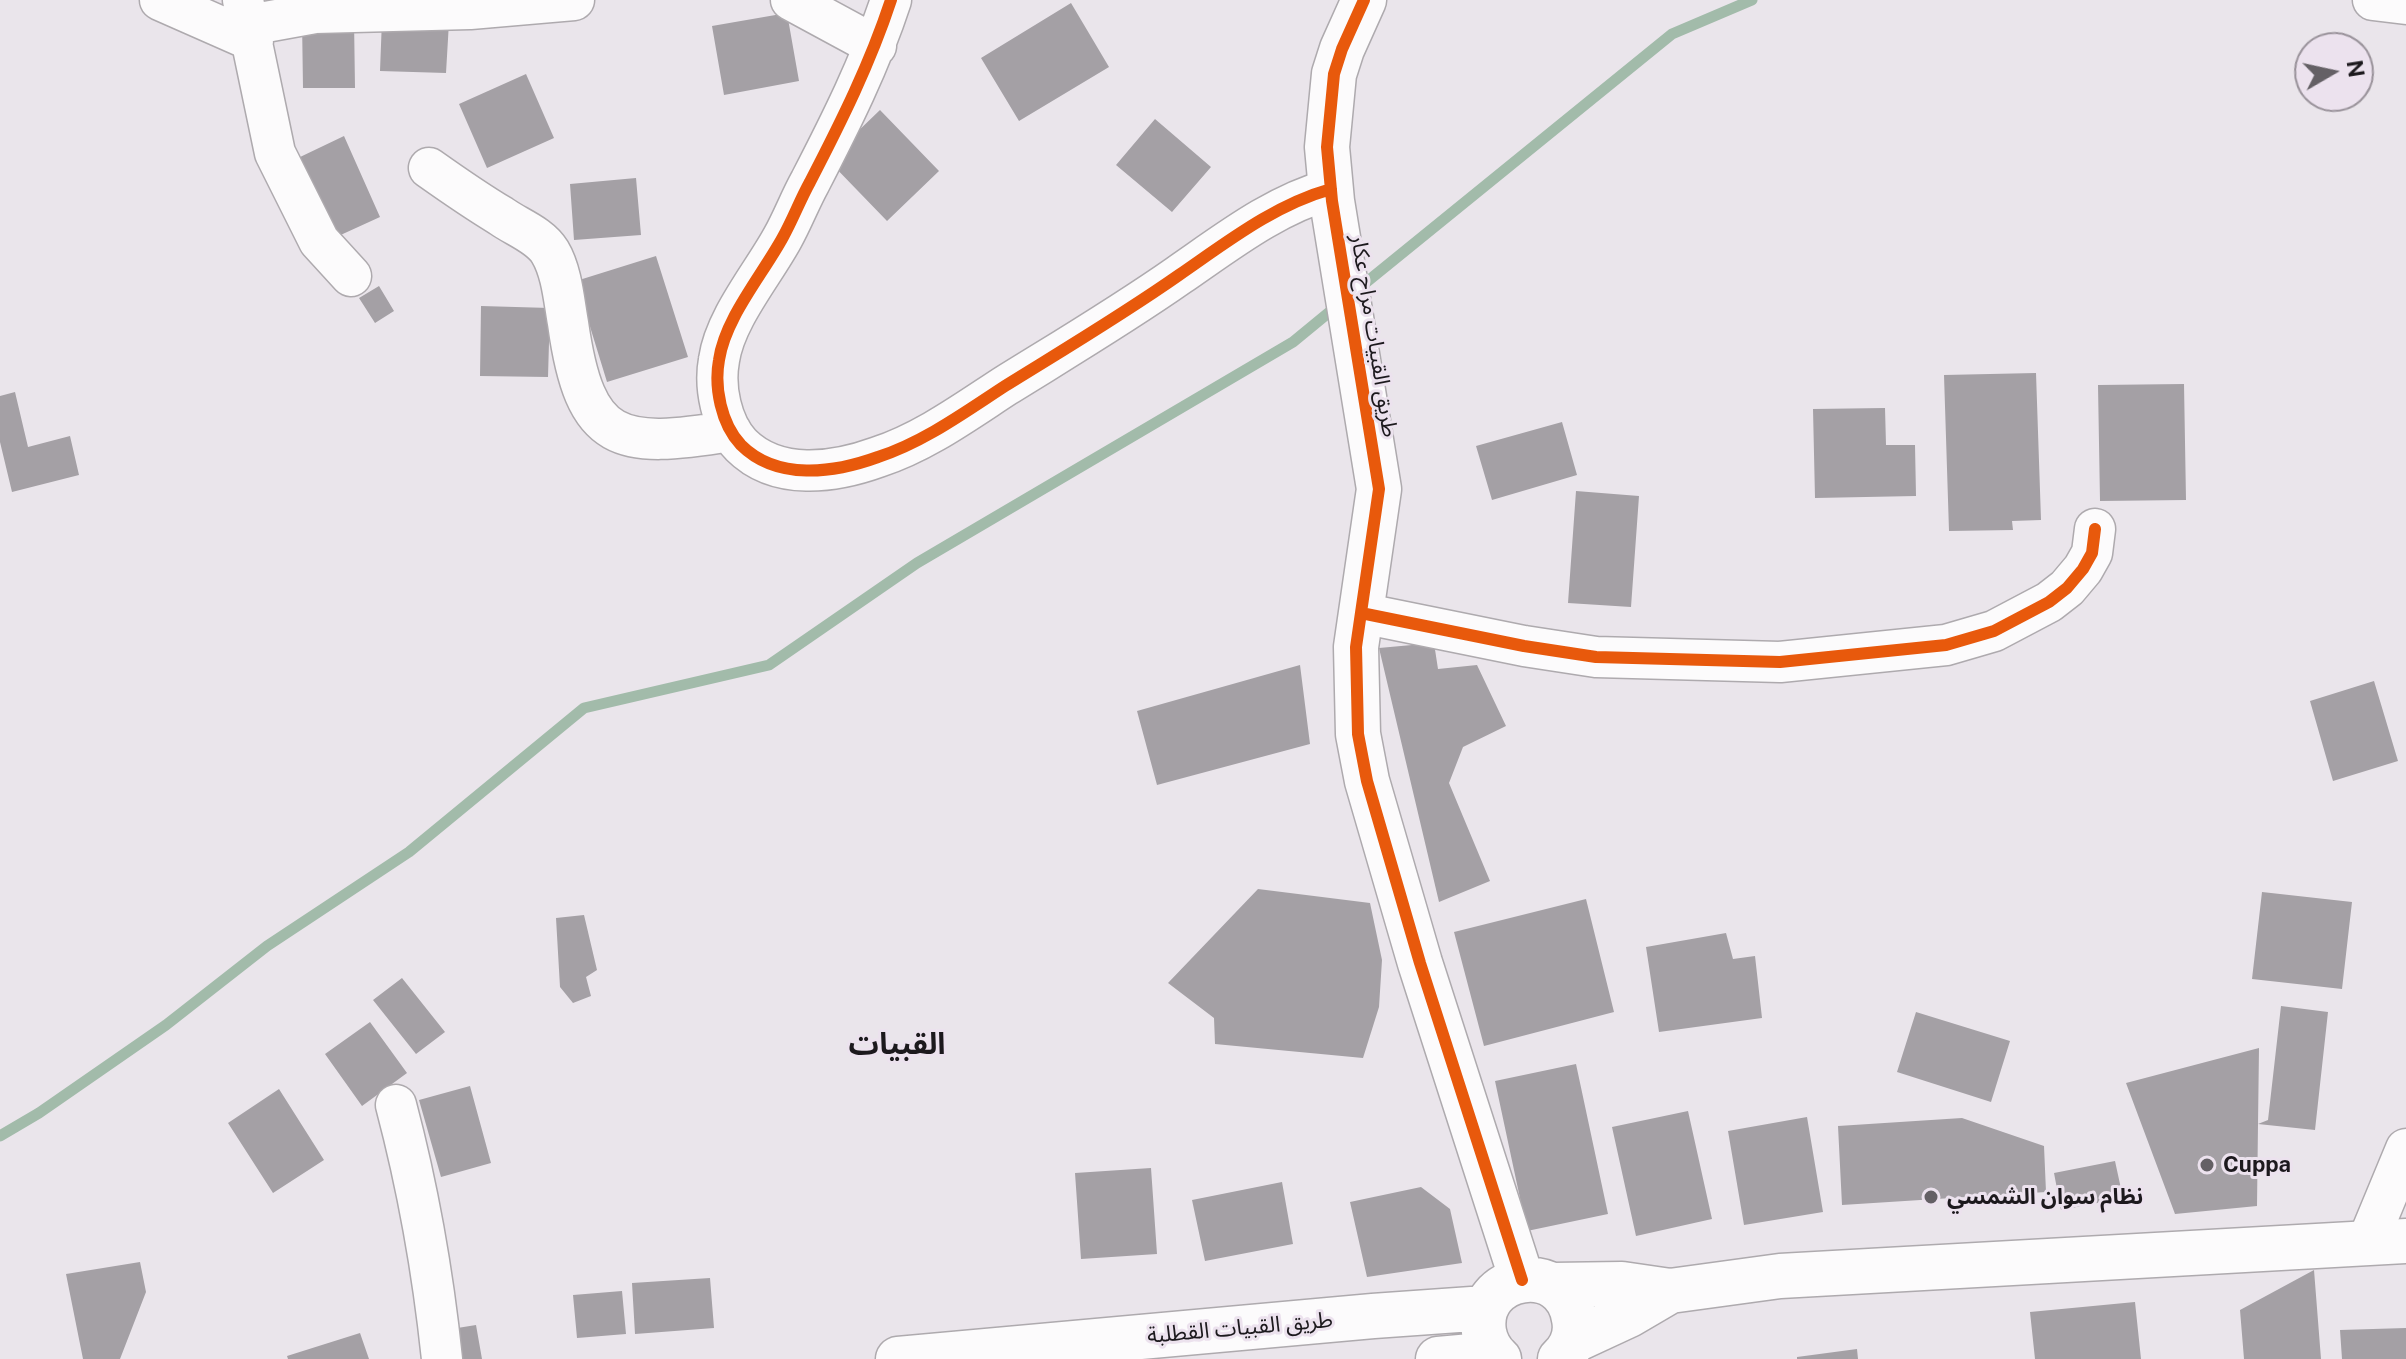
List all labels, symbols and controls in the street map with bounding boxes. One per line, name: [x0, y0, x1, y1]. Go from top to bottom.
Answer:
north arrow: [2294, 32, 2374, 112]
text: N: [2342, 58, 2370, 79]
street label: طريق القبيات مراح عكار: [1345, 233, 1403, 439]
district label: القبيات: [848, 1027, 946, 1063]
place label: Cuppa: [2223, 1152, 2291, 1178]
marker: Cuppa: [2198, 1156, 2216, 1174]
place label: نظام سوان الشمسي: [1947, 1184, 2143, 1210]
marker: نظام سوان الشمسي: [1922, 1188, 1940, 1206]
street label: طريق القبيات القطلبة: [1146, 1307, 1334, 1349]

